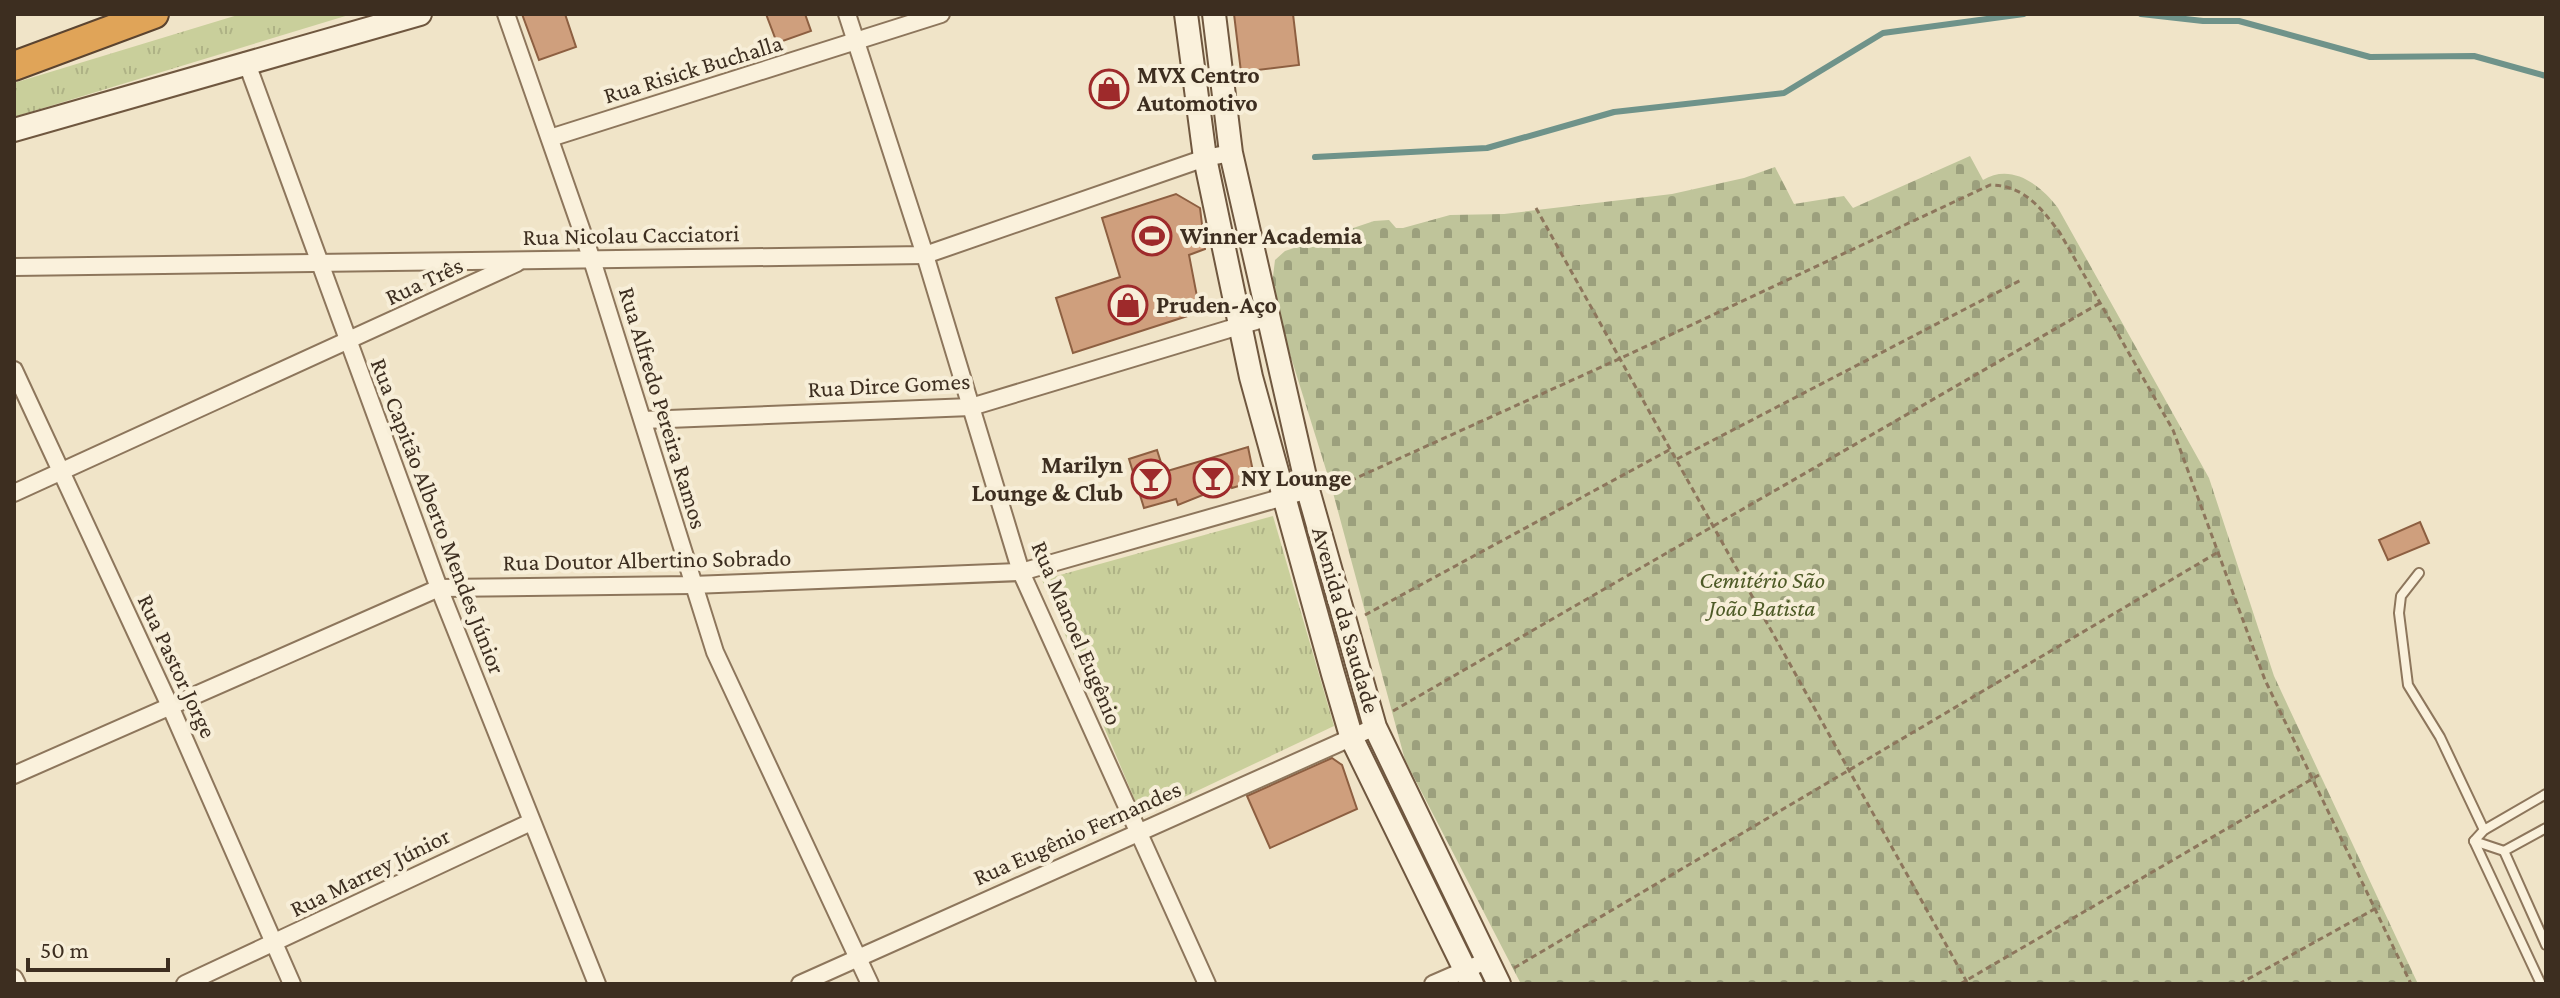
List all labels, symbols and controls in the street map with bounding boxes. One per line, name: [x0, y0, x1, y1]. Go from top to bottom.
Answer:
street label: Rua Risick Buchalla: [600, 28, 786, 109]
place label: MVX Centro Automotivo: [1136, 61, 1260, 116]
shop icon: MVX Centro Automotivo: [1088, 68, 1130, 110]
sports icon: Winner Academia: [1131, 215, 1173, 257]
street label: Rua Nicolau Cacciatori: [522, 219, 740, 250]
place label: Winner Academia: [1179, 222, 1363, 249]
street label: Rua Três: [381, 251, 467, 310]
street label: Rua Alfredo Pereira Ramos: [614, 284, 713, 532]
shop icon: Pruden-Aço: [1107, 284, 1149, 326]
place label: Pruden-Aço: [1156, 291, 1277, 318]
street label: Rua Capitão Alberto Mendes Júnior: [366, 354, 511, 678]
street label: Rua Dirce Gomes: [807, 367, 971, 402]
place label: Marilyn Lounge & Club: [971, 451, 1123, 506]
bar icon: NY Lounge: [1192, 457, 1234, 499]
bar icon: Marilyn Lounge & Club: [1130, 458, 1172, 500]
place label: NY Lounge: [1241, 464, 1352, 491]
street label: Avenida da Saudade: [1307, 524, 1386, 716]
street label: Rua Manoel Eugênio: [1027, 537, 1128, 729]
street label: Rua Doutor Albertino Sobrado: [502, 543, 792, 576]
park label: Cemitério São João Batista: [1699, 566, 1825, 621]
street label: Rua Pastor Jorge: [132, 590, 223, 742]
street label: Rua Eugênio Fernandes: [969, 775, 1185, 891]
street label: Rua Marrey Júnior: [285, 821, 455, 922]
scale bar: [28, 922, 168, 972]
text: 50 m: [40, 936, 89, 963]

